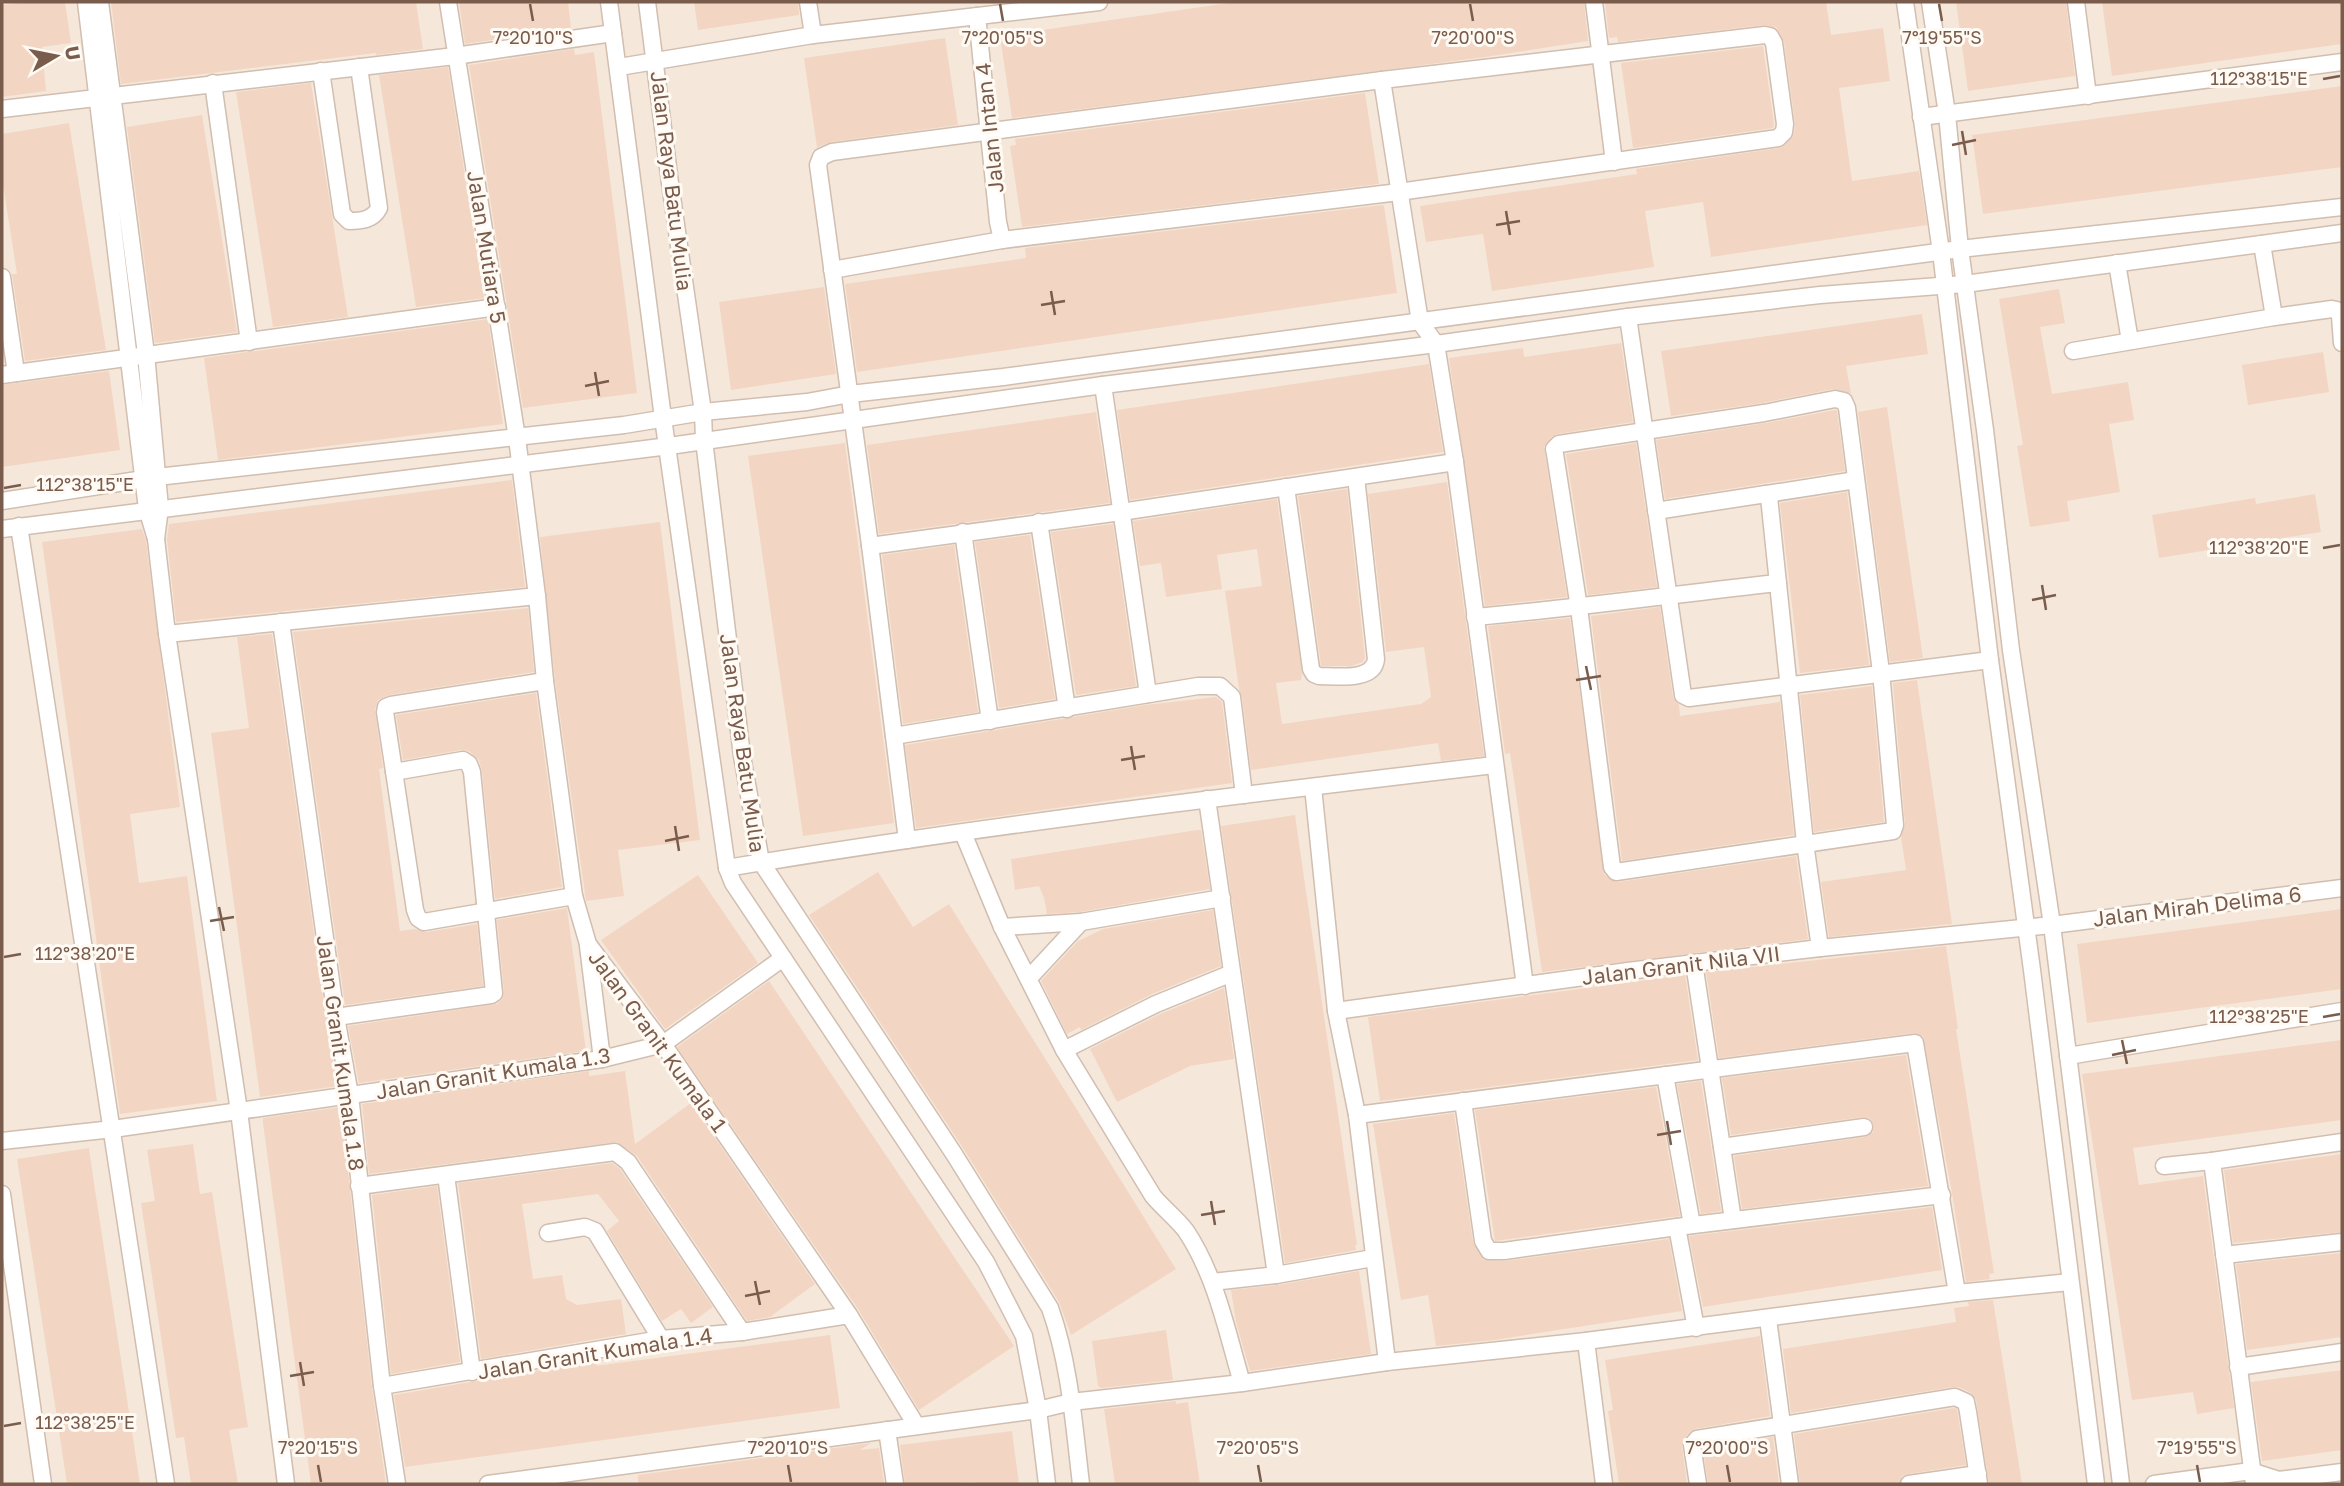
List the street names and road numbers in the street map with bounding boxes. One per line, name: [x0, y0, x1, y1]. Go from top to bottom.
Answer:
street label: Jalan Intan 4: [969, 62, 1009, 194]
street label: Jalan Raya Batu Mulia: [646, 70, 698, 292]
street label: Jalan Mutiara 5: [462, 169, 512, 325]
street label: Jalan Raya Batu Mulia: [715, 632, 771, 854]
street label: Jalan Mirah Delima 6: [2091, 880, 2303, 932]
street label: Jalan Granit Kumala 1.8: [312, 934, 370, 1172]
street label: Jalan Granit Nila VII: [1580, 940, 1782, 990]
street label: Jalan Granit Kumala 1: [583, 945, 733, 1137]
street label: Jalan Granit Kumala 1.3: [374, 1042, 612, 1104]
street label: Jalan Granit Kumala 1.4: [476, 1322, 714, 1384]

